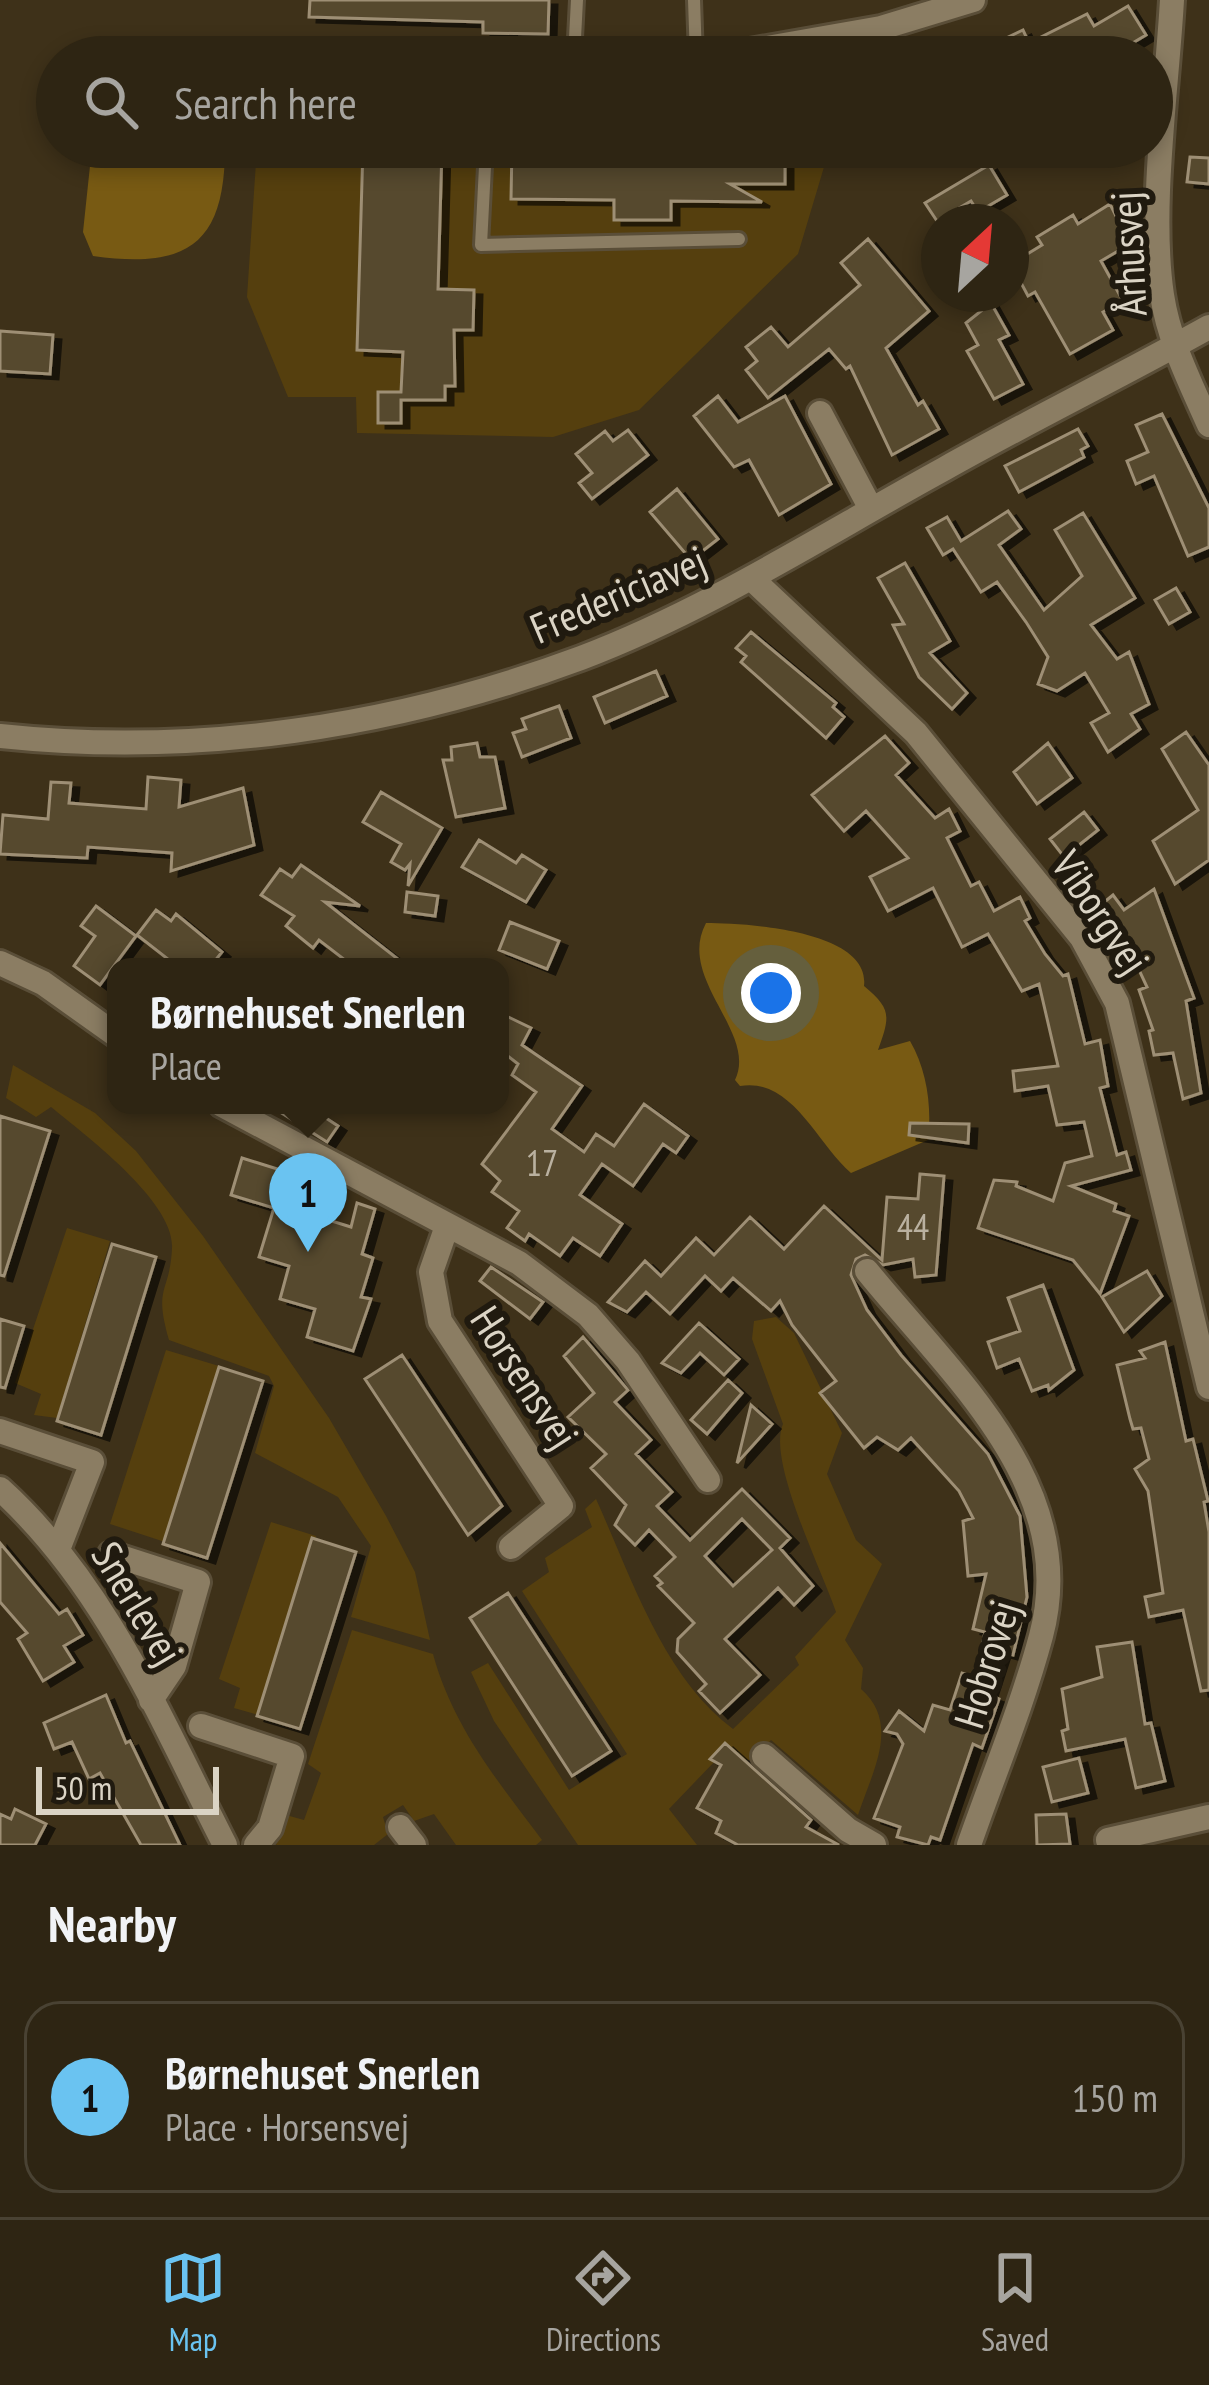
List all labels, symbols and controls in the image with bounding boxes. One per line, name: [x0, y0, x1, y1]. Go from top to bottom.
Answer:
search box: [36, 36, 1173, 168]
icon: search: [78, 69, 144, 135]
text: Search here: [174, 73, 357, 131]
street label: Århusvej: [1097, 190, 1159, 318]
north arrow: [921, 204, 1029, 312]
street label: Fredericiavej: [522, 532, 714, 656]
street label: Viborgvej: [1039, 839, 1162, 984]
popup: [107, 958, 509, 1114]
your location: [741, 963, 801, 1023]
text: Børnehuset Snerlen: [150, 982, 466, 1040]
text: Place: [150, 1040, 222, 1091]
house number: 17: [526, 1139, 558, 1186]
pin: 1: [269, 1153, 347, 1252]
house number: 44: [897, 1203, 929, 1250]
street label: Horsensvej: [459, 1295, 591, 1459]
street label: Snerlevej: [80, 1531, 196, 1675]
street label: Hobrovej: [941, 1593, 1031, 1735]
scale bar: [36, 1761, 219, 1814]
text: 50 m: [54, 1766, 112, 1809]
text: Nearby: [48, 1890, 176, 1956]
text: Børnehuset Snerlen: [165, 2043, 480, 2101]
text: 1: [81, 2072, 99, 2123]
text: 150 m: [1072, 2072, 1158, 2123]
text: Place · Horsensvej: [165, 2101, 409, 2152]
tab: Map: [160, 2245, 226, 2360]
tab: Directions: [546, 2245, 661, 2360]
tab: Saved: [981, 2245, 1049, 2360]

